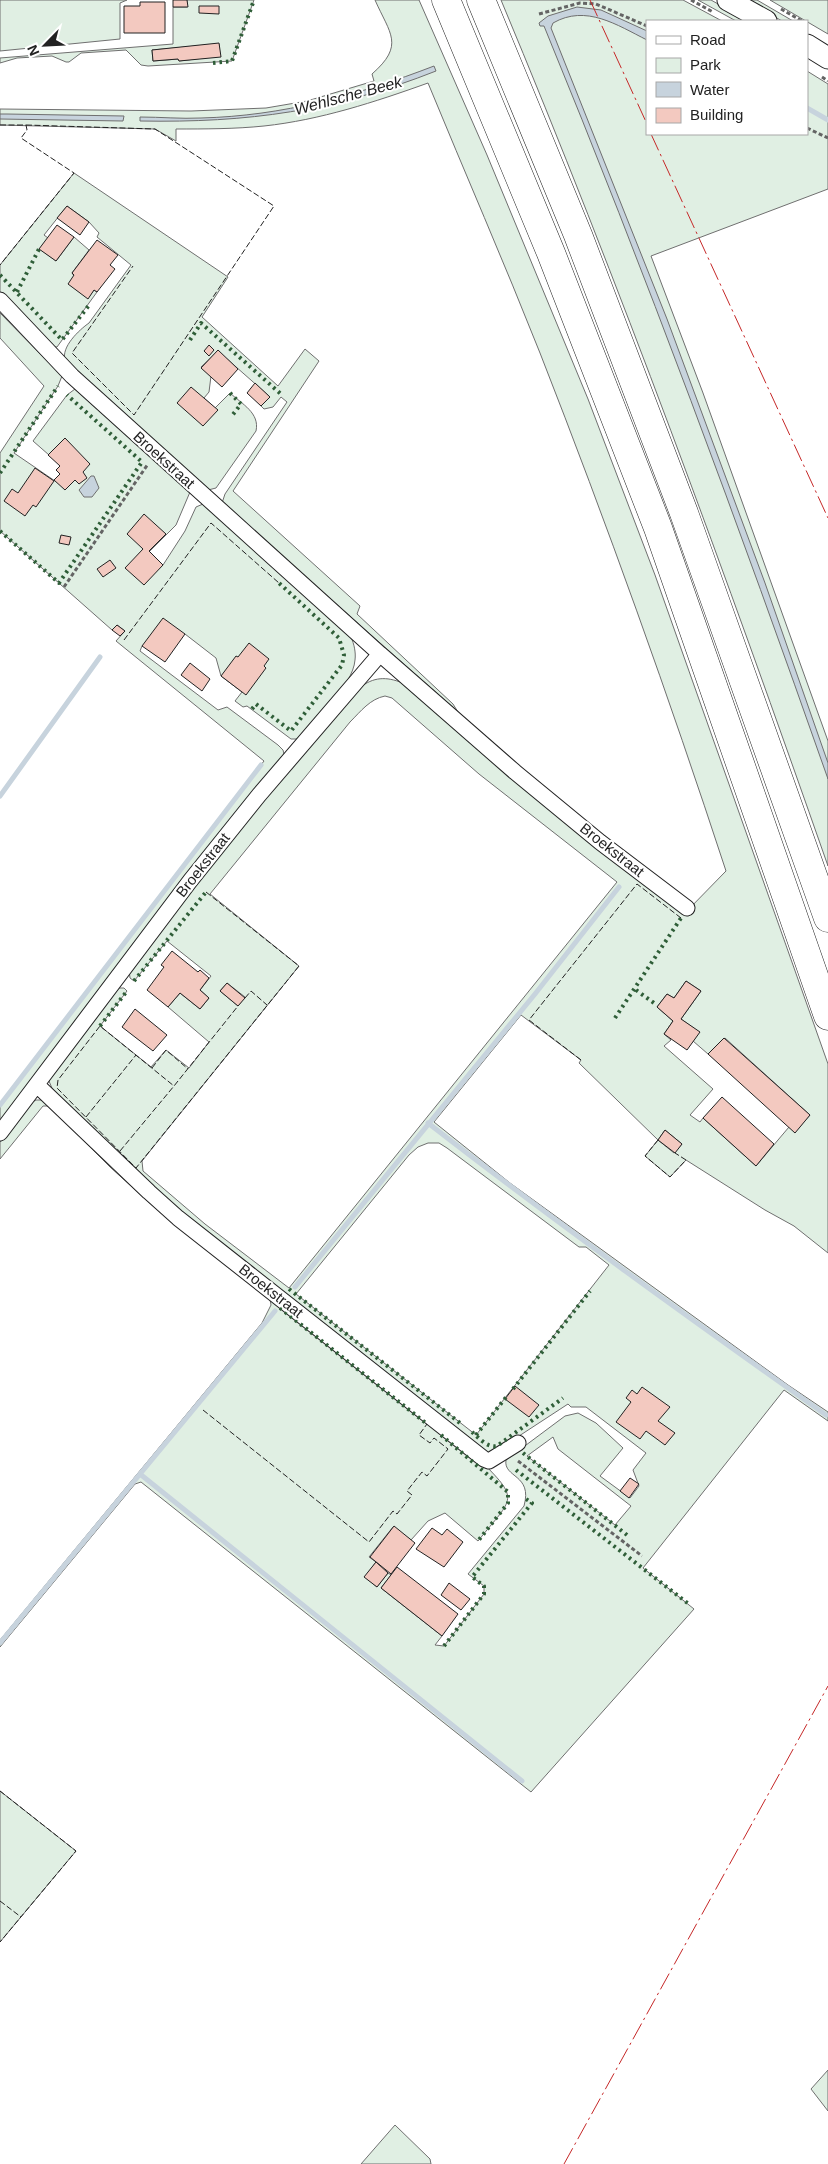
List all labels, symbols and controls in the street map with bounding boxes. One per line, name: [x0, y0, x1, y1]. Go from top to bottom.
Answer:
north arrow: [20, 20, 70, 70]
legend: [646, 20, 808, 135]
text: Road: [690, 31, 726, 48]
text: N: [24, 42, 42, 58]
text: Park: [690, 56, 721, 73]
water label: Wehlsche Beek: [292, 73, 405, 118]
text: Water: [690, 81, 729, 98]
text: Building: [690, 106, 743, 123]
street label: Broekstraat: [130, 428, 199, 492]
street label: Broekstraat: [577, 819, 648, 880]
street label: Broekstraat: [172, 829, 233, 900]
street label: Broekstraat: [236, 1260, 307, 1321]

